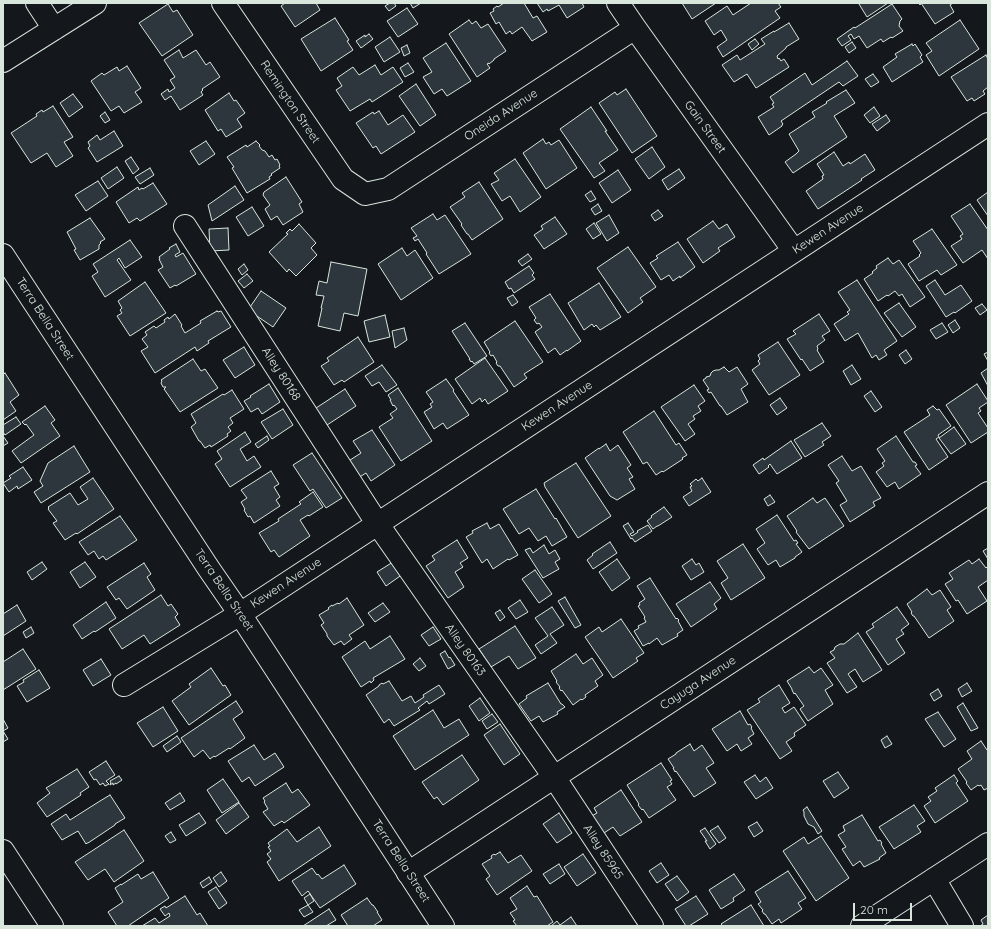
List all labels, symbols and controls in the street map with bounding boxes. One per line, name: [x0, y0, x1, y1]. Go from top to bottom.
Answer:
street label: Remington Street: [257, 58, 323, 146]
street label: Oneida Avenue: [462, 86, 540, 144]
street label: Gain Street: [681, 98, 729, 156]
street label: Kewen Avenue: [790, 201, 866, 257]
street label: Terra Bella Street: [13, 275, 77, 363]
street label: Alley 80168: [258, 345, 304, 403]
street label: Kewen Avenue: [519, 378, 595, 434]
street label: Terra Bella Street: [191, 546, 257, 634]
street label: Kewen Avenue: [248, 555, 324, 611]
street label: Alley 80163: [442, 621, 488, 679]
street label: Cayuga Avenue: [657, 653, 739, 713]
street label: Terra Bella Street: [369, 817, 433, 905]
street label: Alley 85965: [580, 822, 626, 882]
scale bar: [855, 895, 914, 921]
text: 20 m: [860, 902, 888, 917]

